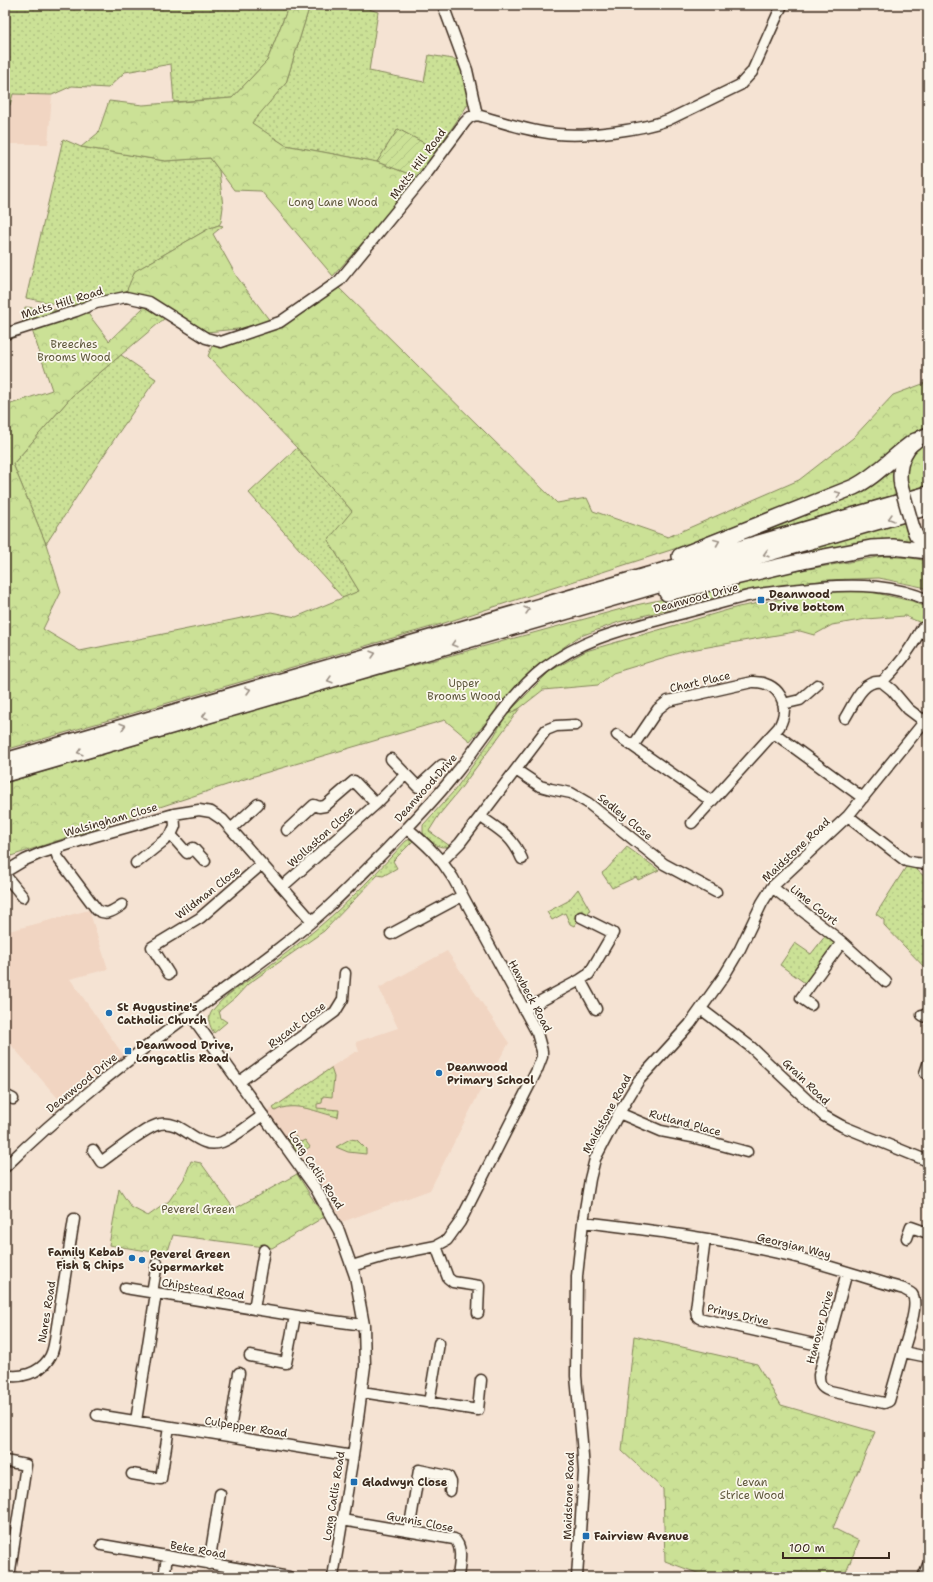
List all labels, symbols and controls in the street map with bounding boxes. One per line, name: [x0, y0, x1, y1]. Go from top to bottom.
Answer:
street label: Matts Hill Road: [387, 126, 450, 202]
park label: Long Lane Wood: [288, 195, 378, 210]
street label: Matts Hill Road: [19, 283, 105, 323]
park label: Breeches Brooms Wood: [37, 337, 111, 365]
one-way arrow: [835, 490, 842, 498]
one-way arrow: [887, 513, 894, 522]
one-way arrow: [714, 538, 721, 546]
one-way arrow: [762, 549, 769, 558]
street label: Deanwood Drive: [652, 579, 740, 617]
place label: Deanwood Drive bottom: [769, 587, 844, 615]
marker: Deanwood Drive bottom: [756, 595, 766, 605]
one-way arrow: [523, 606, 530, 615]
one-way arrow: [451, 639, 458, 648]
one-way arrow: [369, 650, 376, 659]
street label: Chart Place: [668, 668, 732, 696]
one-way arrow: [326, 675, 333, 684]
park label: Upper Brooms Wood: [427, 676, 501, 704]
one-way arrow: [244, 686, 251, 695]
one-way arrow: [201, 711, 208, 720]
one-way arrow: [120, 723, 126, 731]
one-way arrow: [76, 747, 83, 756]
street label: Deanwood Drive: [391, 751, 461, 825]
street label: Sedley Close: [595, 790, 655, 844]
street label: Walsingham Close: [63, 799, 159, 841]
street label: Wollaston Close: [284, 803, 358, 871]
street label: Maidstone Road: [759, 815, 833, 885]
street label: Wildman Close: [173, 863, 243, 923]
street label: Lime Court: [787, 881, 841, 929]
street label: Hawbeck Road: [505, 957, 555, 1035]
street label: Rycaut Close: [265, 998, 329, 1052]
place label: St Augustine's Catholic Church: [117, 1000, 208, 1028]
marker: St Augustine's Catholic Church: [104, 1008, 114, 1018]
place label: Deanwood Drive, Longcatlis Road: [136, 1038, 234, 1066]
marker: Deanwood Drive, Longcatlis Road: [123, 1046, 133, 1056]
street label: Deanwood Drive: [43, 1050, 121, 1116]
street label: Grain Road: [779, 1056, 833, 1108]
place label: Deanwood Primary School: [447, 1060, 534, 1088]
marker: Deanwood Primary School: [434, 1068, 444, 1078]
street label: Maidstone Road: [579, 1072, 635, 1156]
street label: Rutland Place: [647, 1106, 723, 1140]
street label: Long Catlis Road: [285, 1128, 347, 1212]
park label: Peverel Green: [161, 1202, 235, 1217]
street label: Georgian Way: [755, 1230, 833, 1262]
place label: Family Kebab Fish & Chips: [48, 1245, 124, 1273]
place label: Peverel Green Supermarket: [150, 1247, 231, 1275]
marker: Family Kebab Fish & Chips: [127, 1253, 137, 1263]
marker: Peverel Green Supermarket: [137, 1255, 147, 1265]
street label: Chipstead Road: [161, 1275, 245, 1303]
street label: Nares Road: [35, 1280, 59, 1344]
street label: Hanover Drive: [803, 1289, 837, 1365]
street label: Prinys Drive: [706, 1301, 770, 1329]
street label: Culpepper Road: [204, 1413, 288, 1441]
street label: Long Catlis Road: [320, 1450, 348, 1542]
street label: Maidstone Road: [560, 1452, 578, 1540]
place label: Gladwyn Close: [362, 1475, 448, 1490]
park label: Levan Strice Wood: [720, 1475, 784, 1503]
marker: Gladwyn Close: [349, 1477, 359, 1487]
street label: Gunnis Close: [385, 1508, 455, 1536]
place label: Fairview Avenue: [594, 1529, 689, 1544]
marker: Fairview Avenue: [581, 1531, 591, 1541]
scale bar: [783, 1534, 889, 1560]
street label: Beke Road: [169, 1538, 227, 1562]
text: 100 m: [789, 1540, 825, 1556]

